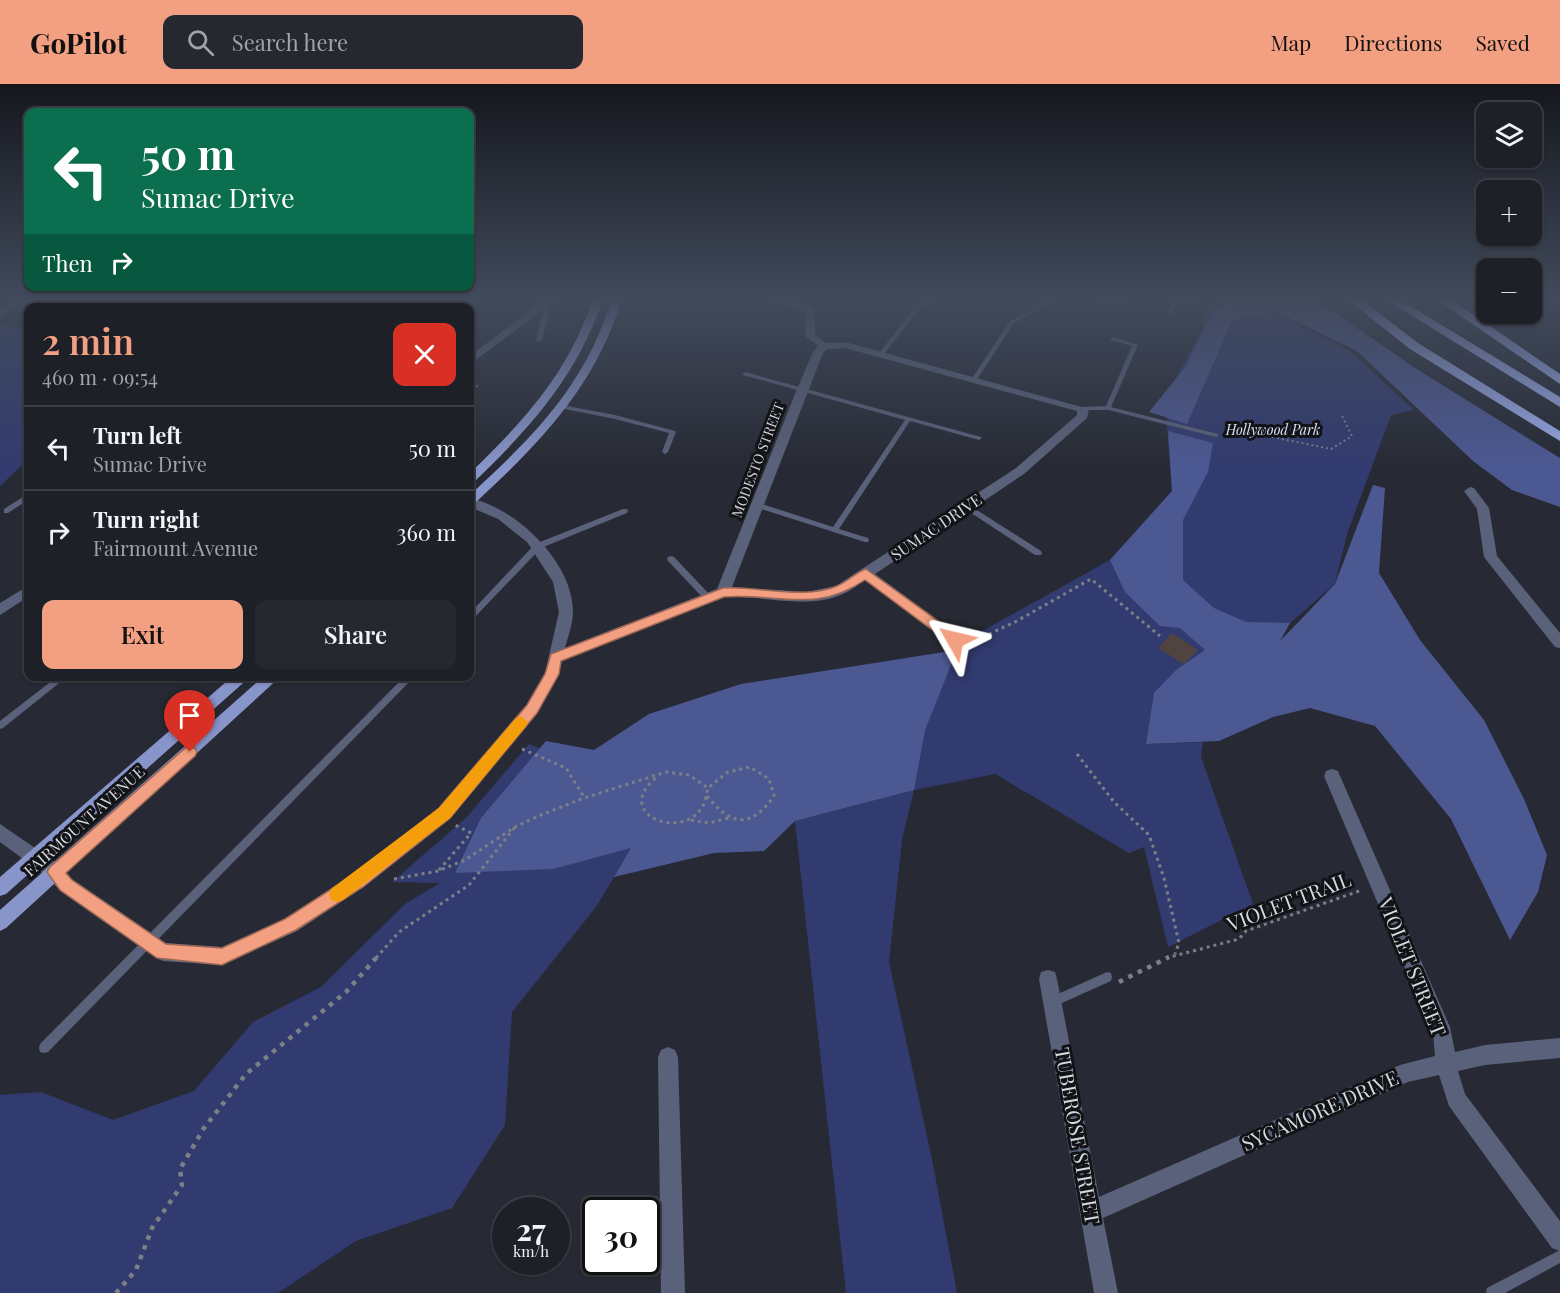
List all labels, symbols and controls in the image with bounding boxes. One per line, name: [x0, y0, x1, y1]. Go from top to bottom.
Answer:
search box: [163, 15, 583, 69]
text: GoPilot: [30, 24, 127, 61]
icon: search: [184, 26, 217, 59]
text: Search here: [232, 27, 348, 57]
text: Map: [1270, 28, 1311, 56]
text: Directions: [1344, 28, 1442, 56]
text: Saved: [1475, 28, 1530, 56]
map controls: [1476, 102, 1542, 324]
button: layers: [1476, 102, 1542, 168]
text: 50 m: [141, 125, 235, 181]
icon: left: [42, 132, 120, 210]
text: Sumac Drive: [141, 179, 295, 215]
button: +: [1476, 180, 1542, 246]
icon: right: [105, 246, 138, 279]
text: Then: [42, 248, 93, 278]
button: −: [1476, 258, 1542, 324]
text: 2 min: [42, 316, 134, 364]
button: close: [393, 323, 456, 386]
text: 460 m · 09:54: [42, 363, 158, 390]
street label: MODESTO STREET: [727, 399, 788, 520]
text: Turn left: [93, 420, 182, 450]
park label: Hollywood Park: [1225, 420, 1320, 439]
icon: left: [42, 432, 75, 465]
text: 50 m: [409, 433, 456, 463]
text: Sumac Drive: [93, 450, 207, 477]
street label: SUMAC DRIVE: [886, 488, 985, 565]
text: Turn right: [93, 504, 199, 534]
icon: right: [42, 516, 75, 549]
text: 360 m: [396, 517, 456, 547]
text: Fairmount Avenue: [93, 534, 258, 561]
button: Exit: [42, 600, 243, 669]
button: Share: [255, 600, 456, 669]
position arrow: [923, 608, 987, 672]
pin: [164, 690, 215, 752]
icon: arrive: [173, 699, 206, 732]
street label: FAIRMOUNT AVENUE: [19, 761, 149, 881]
street label: VIOLET TRAIL: [1222, 865, 1354, 937]
street label: VIOLET STREET: [1373, 892, 1454, 1040]
street label: TUBEROSE STREET: [1050, 1045, 1107, 1226]
street label: SYCAMORE DRIVE: [1237, 1063, 1402, 1156]
speed limit sign: 30: [582, 1197, 660, 1275]
text: 27: [516, 1209, 546, 1249]
text: km/h: [513, 1241, 549, 1261]

